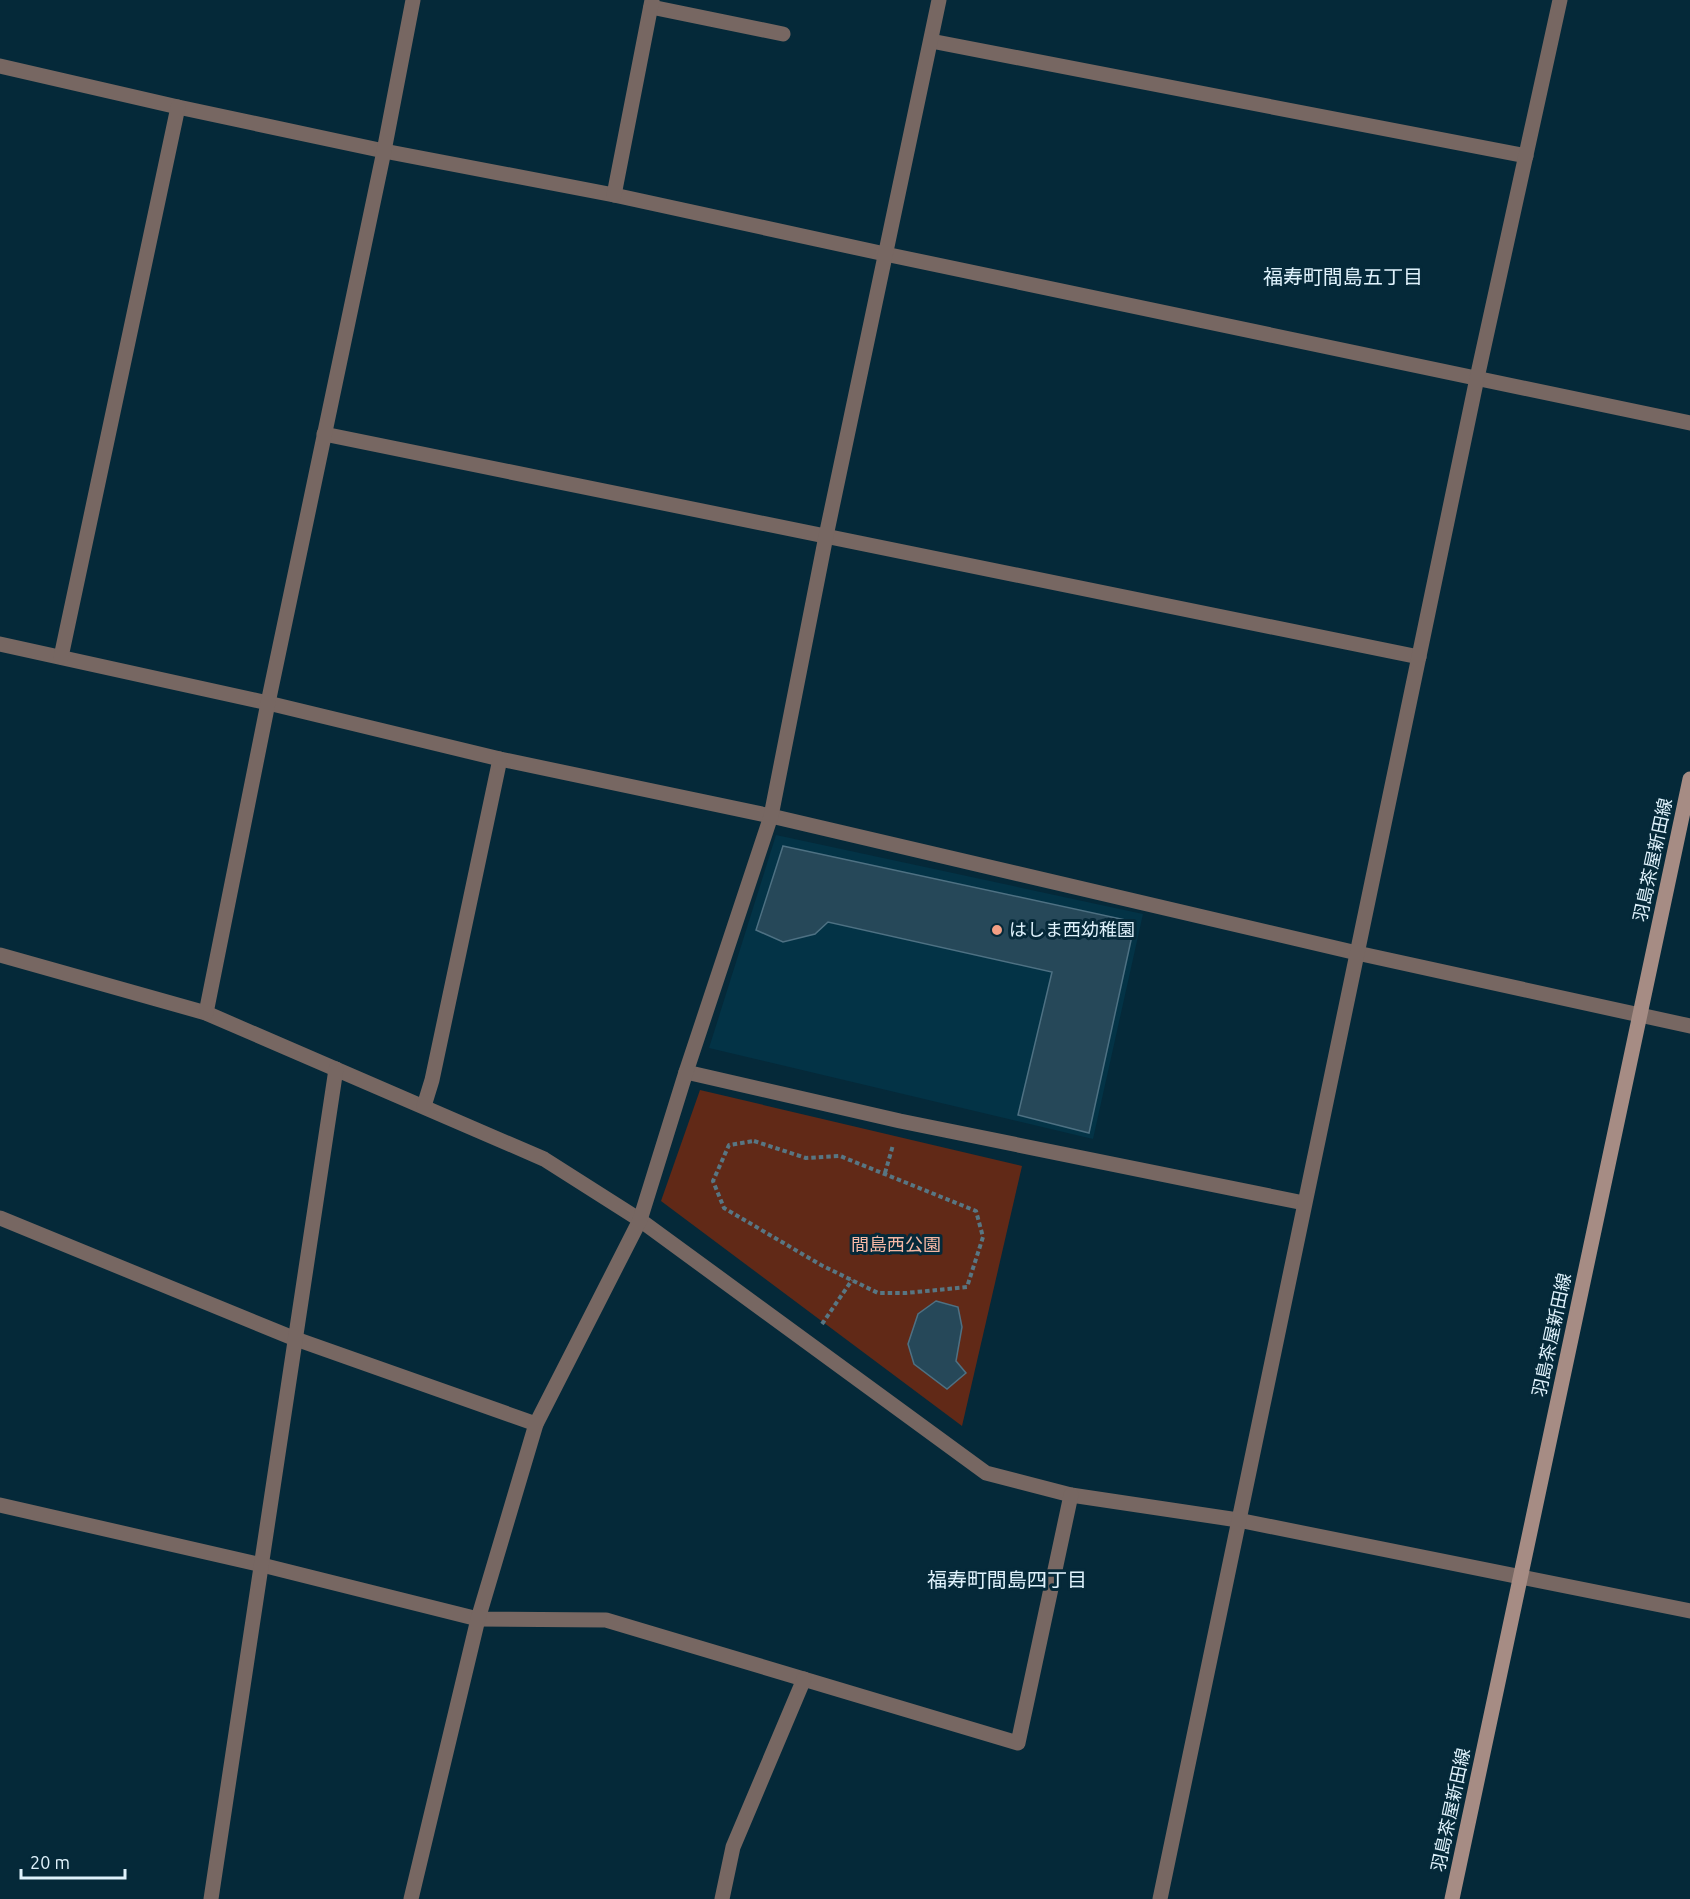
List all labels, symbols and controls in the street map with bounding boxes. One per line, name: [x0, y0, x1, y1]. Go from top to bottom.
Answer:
district label: 福寿町間島五丁目: [1263, 265, 1423, 288]
street label: 羽島茶屋新田線: [1629, 796, 1675, 923]
place label: はしま西幼稚園: [1009, 919, 1135, 939]
marker: はしま西幼稚園: [990, 923, 1004, 937]
park label: 間島西公園: [851, 1234, 941, 1254]
street label: 羽島茶屋新田線: [1528, 1271, 1574, 1398]
district label: 福寿町間島四丁目: [927, 1568, 1087, 1591]
street label: 羽島茶屋新田線: [1427, 1746, 1473, 1873]
scale bar: [21, 1842, 124, 1880]
text: 20 m: [30, 1852, 70, 1872]

